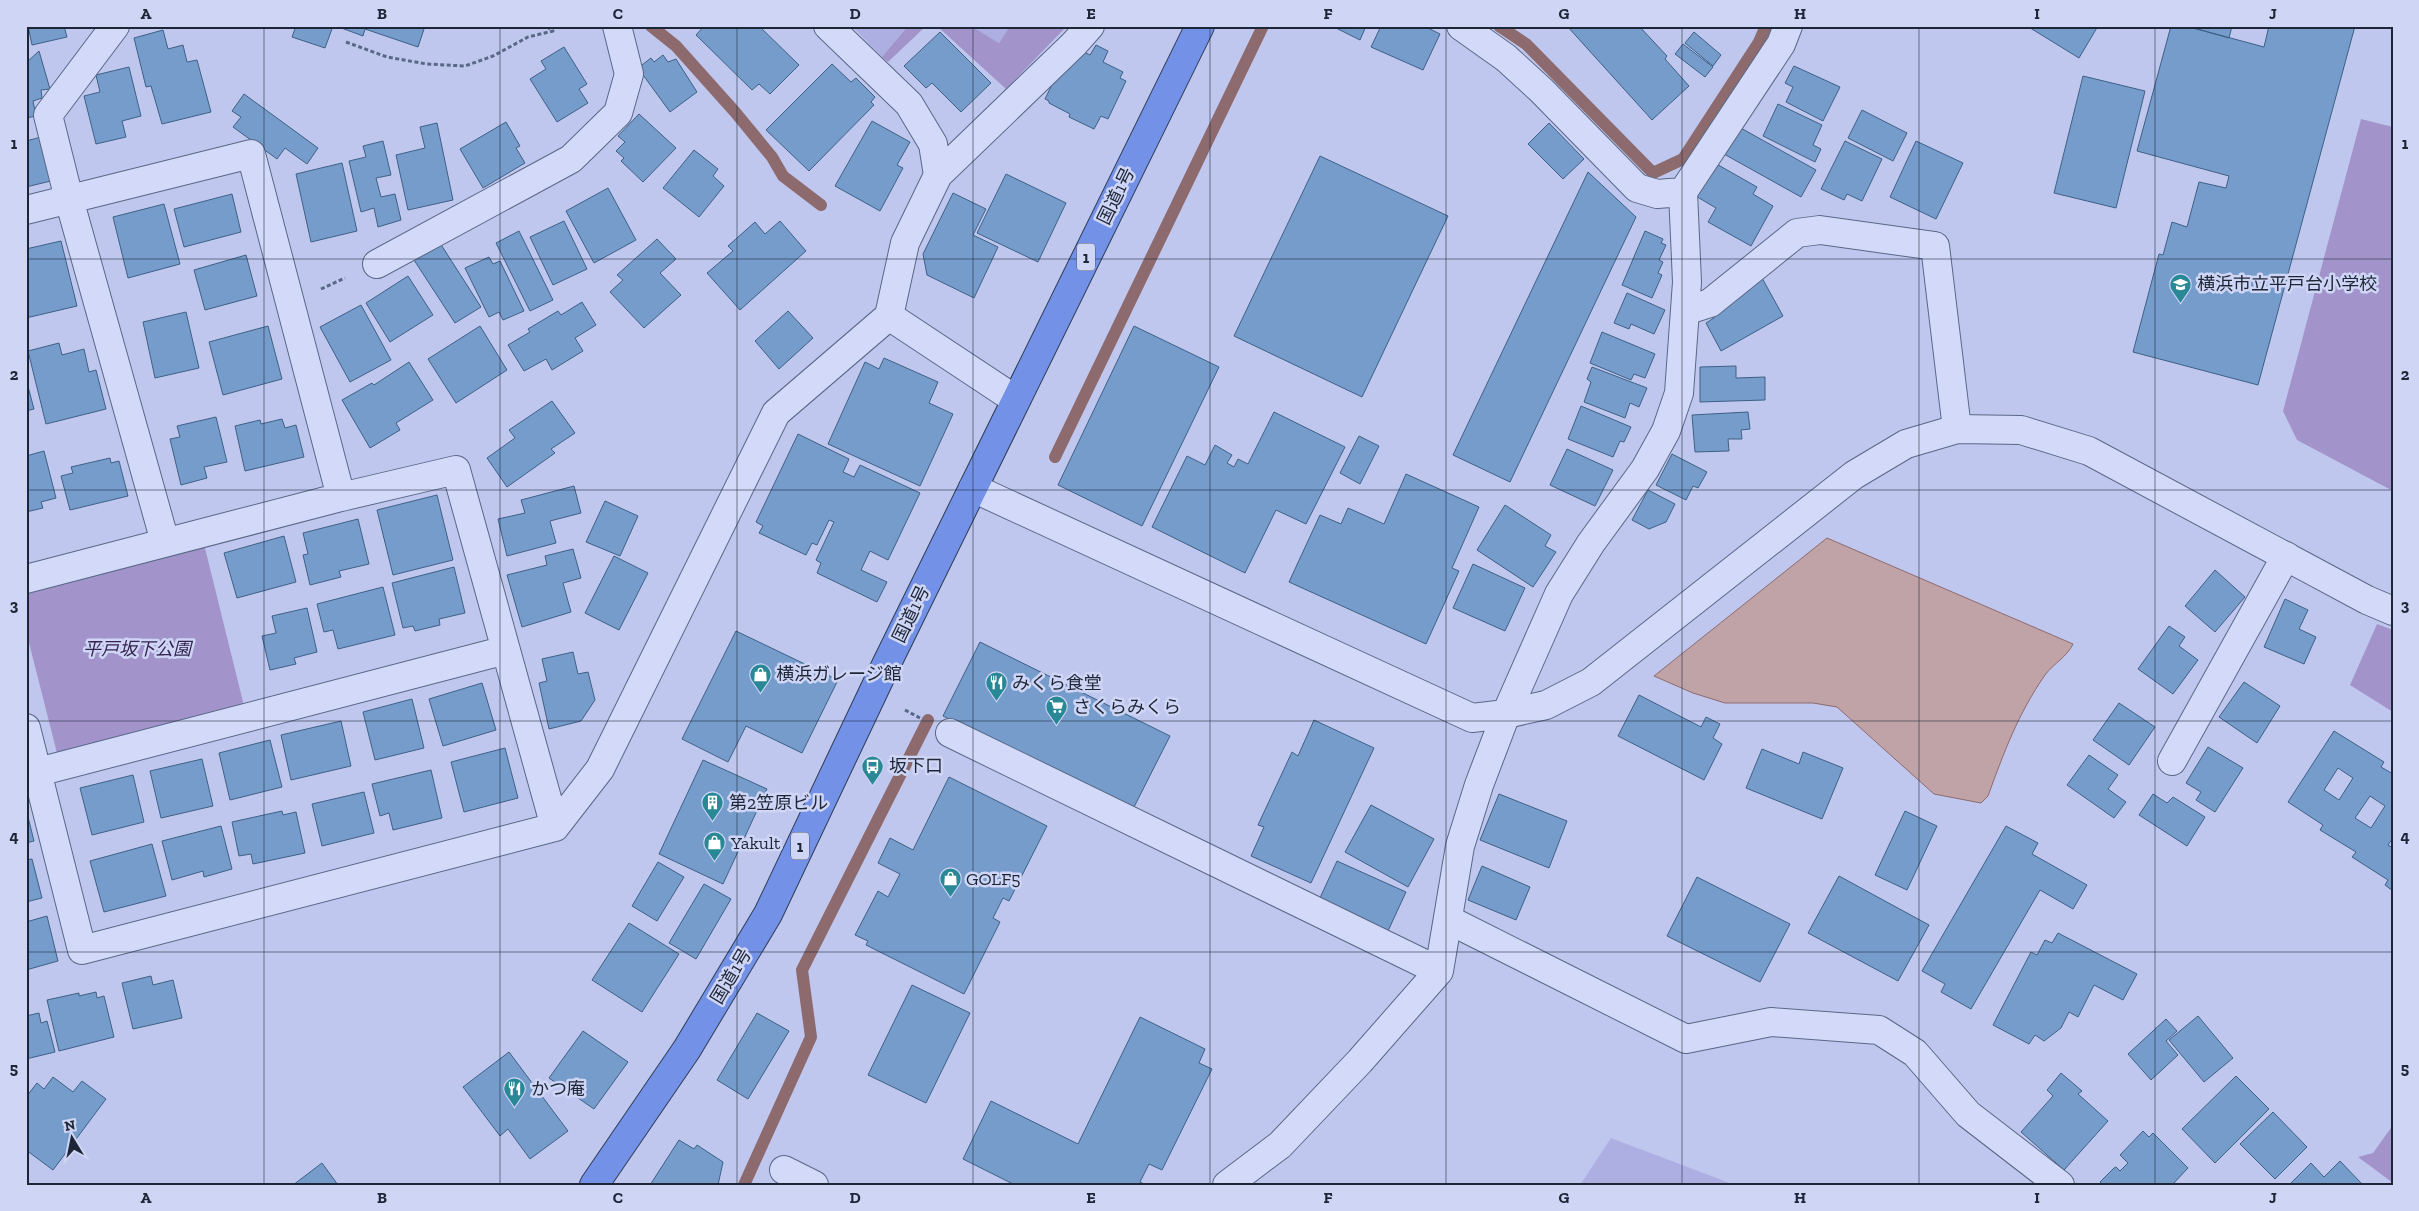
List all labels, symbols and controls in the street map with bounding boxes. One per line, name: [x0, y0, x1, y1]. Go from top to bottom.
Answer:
text: A: [141, 4, 152, 23]
text: B: [377, 4, 387, 23]
text: C: [613, 4, 623, 23]
text: D: [849, 4, 861, 23]
text: E: [1086, 4, 1096, 23]
text: F: [1323, 4, 1333, 23]
text: G: [1559, 4, 1570, 23]
text: H: [1794, 4, 1806, 23]
text: I: [2034, 4, 2040, 23]
text: J: [2269, 4, 2277, 23]
text: 1: [11, 134, 18, 153]
text: 1: [2402, 134, 2409, 153]
street label: 国道1号: [1093, 164, 1139, 228]
road number: 1: [1077, 243, 1095, 270]
school or university icon: 横浜市立平戸台小学校: [2169, 272, 2193, 303]
place label: 横浜市立平戸台小学校: [2197, 273, 2377, 295]
text: 2: [10, 365, 19, 384]
text: 2: [2401, 365, 2410, 384]
street label: 国道1号: [888, 582, 934, 646]
text: 3: [10, 596, 19, 615]
text: 3: [2401, 596, 2410, 615]
park label: 平戸坂下公園: [83, 638, 194, 660]
shop icon: 横浜ガレージ館: [748, 662, 772, 693]
place label: 横浜ガレージ館: [776, 663, 902, 685]
restaurant icon: みくら食堂: [984, 671, 1008, 702]
place label: みくら食堂: [1012, 672, 1102, 694]
supermarket icon: さくらみくら: [1045, 695, 1069, 726]
place label: さくらみくら: [1073, 696, 1181, 718]
bus stop icon: 坂下口: [861, 754, 885, 785]
place label: 坂下口: [889, 755, 943, 777]
building icon: 第2笠原ビル: [701, 791, 725, 822]
place label: 第2笠原ビル: [729, 792, 828, 814]
text: 4: [9, 827, 19, 846]
text: 4: [2400, 827, 2410, 846]
shop icon: Yakult: [703, 831, 727, 862]
place label: Yakult: [730, 832, 781, 854]
road number: 1: [791, 832, 809, 859]
shop icon: GOLF5: [938, 867, 962, 898]
place label: GOLF5: [966, 868, 1020, 890]
street label: 国道1号: [706, 944, 756, 1008]
text: 5: [10, 1059, 18, 1078]
text: 5: [2401, 1059, 2409, 1078]
restaurant icon: かつ庵: [503, 1077, 527, 1108]
place label: かつ庵: [531, 1078, 585, 1100]
north arrow: [48, 1114, 98, 1164]
text: N: [63, 1116, 77, 1135]
text: A: [141, 1188, 152, 1207]
text: B: [377, 1188, 387, 1207]
text: C: [613, 1188, 623, 1207]
text: D: [849, 1188, 861, 1207]
text: E: [1086, 1188, 1096, 1207]
text: F: [1323, 1188, 1333, 1207]
text: G: [1559, 1188, 1570, 1207]
text: H: [1794, 1188, 1806, 1207]
text: I: [2034, 1188, 2040, 1207]
text: J: [2269, 1188, 2277, 1207]

